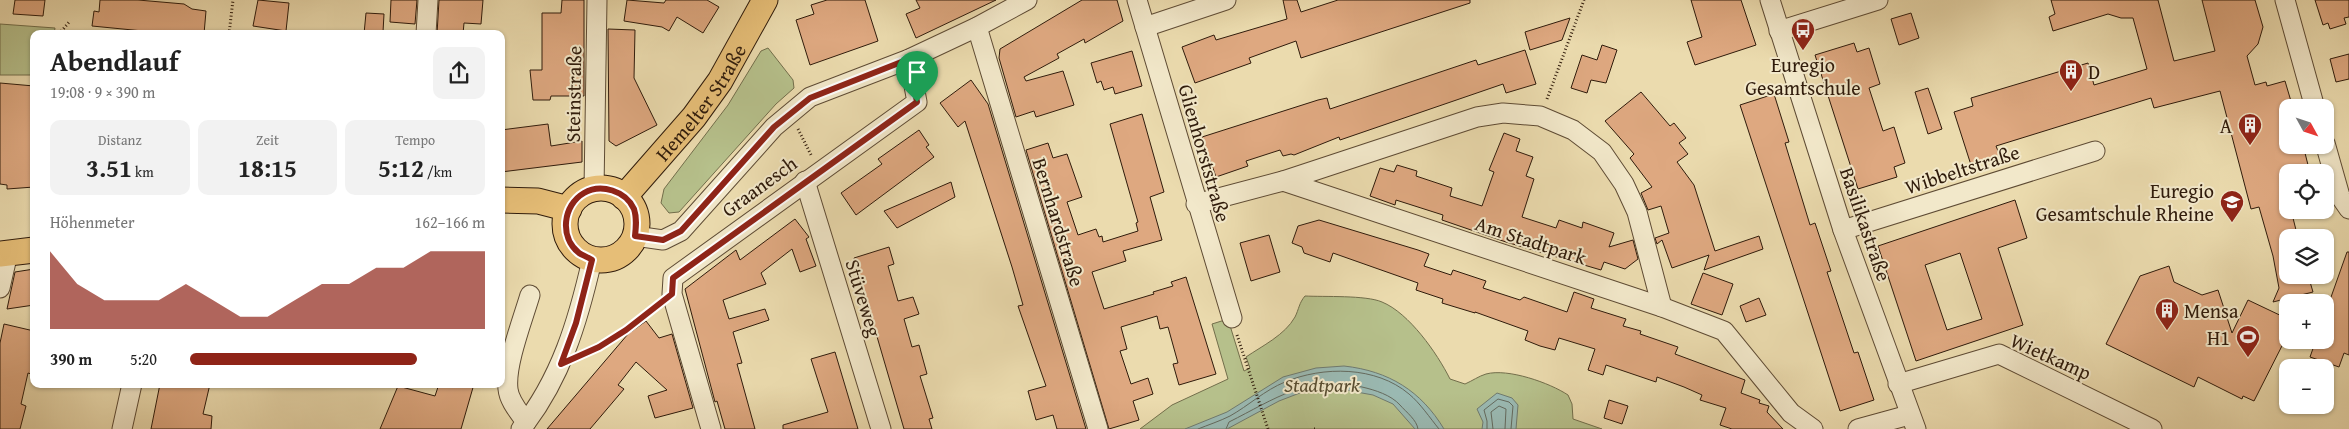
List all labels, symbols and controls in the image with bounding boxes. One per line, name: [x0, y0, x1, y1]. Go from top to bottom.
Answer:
bus stop icon: Euregio Gesamtschule: [1790, 17, 1816, 51]
street label: Hemelter Straße: [648, 38, 752, 167]
text: Abendlauf: [50, 40, 178, 81]
street label: Steinstraße: [558, 45, 588, 143]
button: share: [433, 47, 485, 99]
place label: Euregio Gesamtschule: [1745, 50, 1861, 102]
pin: [896, 51, 938, 102]
place label: D: [2088, 57, 2100, 86]
icon: arrive: [903, 58, 931, 86]
building icon: D: [2058, 58, 2084, 92]
text: 19:08 · 9 × 390 m: [50, 80, 155, 104]
street label: Glienhorststraße: [1172, 81, 1238, 225]
north arrow: [2279, 99, 2334, 154]
map controls: [2279, 99, 2334, 414]
place label: A: [2220, 111, 2232, 140]
building icon: A: [2237, 112, 2263, 146]
text: Distanz: [98, 130, 142, 150]
text: Zeit: [256, 130, 279, 150]
text: Tempo: [395, 130, 435, 150]
street label: Wibbeltstraße: [1901, 137, 2023, 201]
street label: Graanesch: [715, 149, 803, 223]
text: 3.51: [86, 150, 132, 186]
text: 18:15: [238, 150, 297, 186]
text: 5:12: [378, 150, 424, 186]
street label: Bernhardstraße: [1026, 154, 1092, 290]
text: km: [132, 162, 154, 182]
text: /km: [424, 162, 452, 182]
street label: Basilikastraße: [1833, 163, 1899, 285]
button: locate: [2279, 164, 2334, 219]
place label: Euregio Gesamtschule Rheine: [2036, 176, 2214, 228]
school or university icon: Euregio Gesamtschule Rheine: [2219, 189, 2245, 223]
street label: Am Stadtpark: [1472, 208, 1591, 272]
text: Höhenmeter: [50, 210, 135, 234]
text: 162–166 m: [415, 210, 485, 234]
button: layers: [2279, 229, 2334, 284]
street label: Stüveweg: [838, 256, 890, 340]
button: +: [2279, 294, 2334, 349]
place label: Mensa: [2184, 296, 2239, 325]
building icon: Mensa: [2154, 297, 2180, 331]
place label: H1: [2207, 323, 2230, 352]
sports icon: H1: [2235, 324, 2261, 358]
street label: Wietkamp: [2006, 325, 2096, 387]
text: 390 m: [50, 347, 92, 371]
text: 5:20: [130, 347, 157, 371]
button: −: [2279, 359, 2334, 414]
park label: Stadtpark: [1284, 370, 1361, 399]

